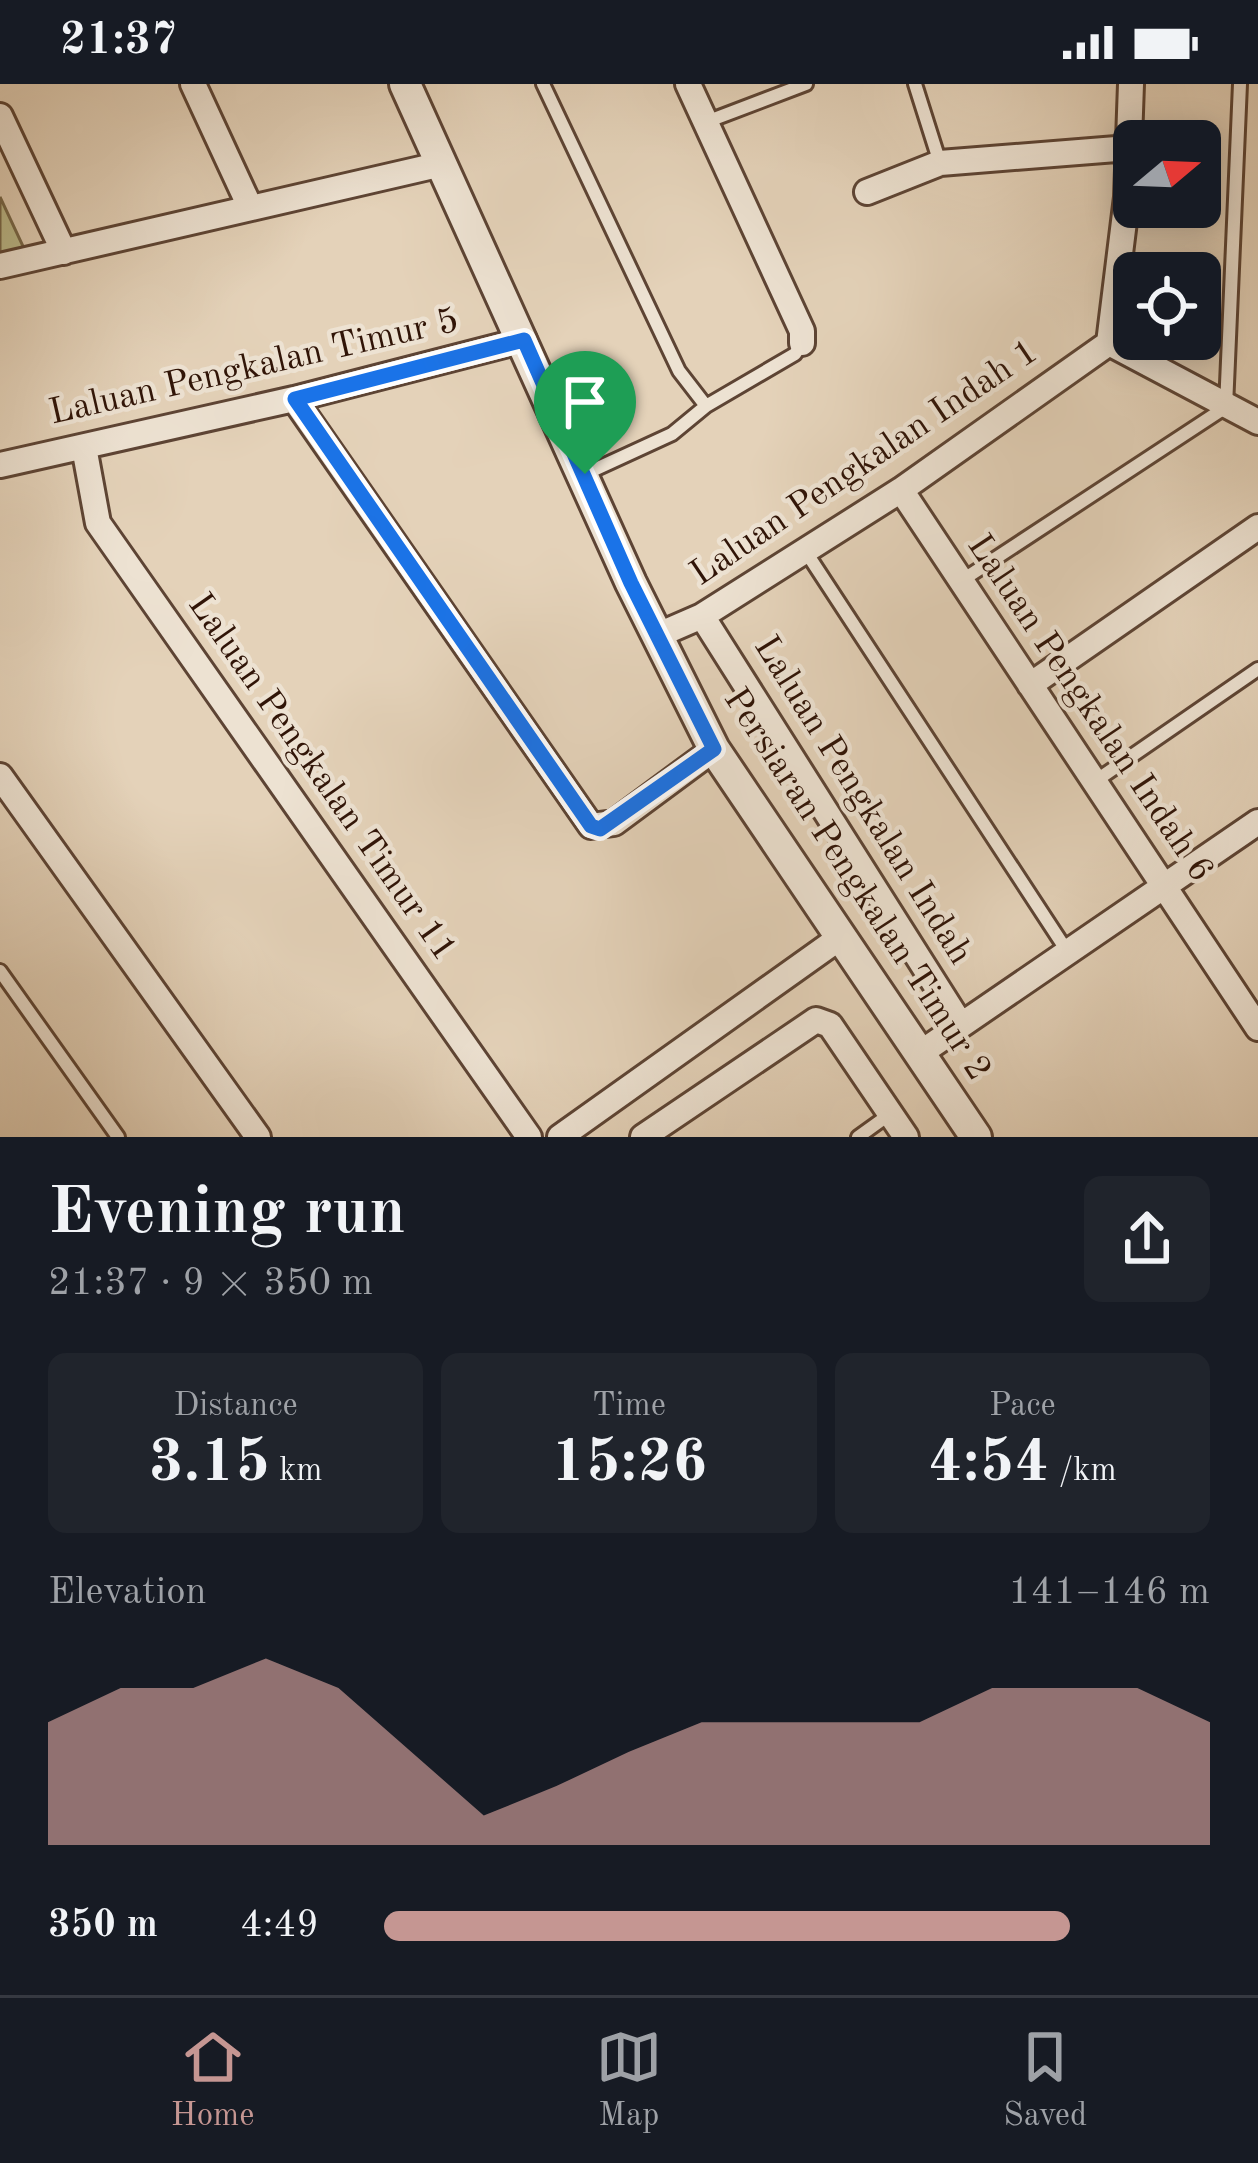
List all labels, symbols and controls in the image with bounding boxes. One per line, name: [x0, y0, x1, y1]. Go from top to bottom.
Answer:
text: 21:37: [60, 19, 177, 64]
north arrow: [1113, 120, 1221, 228]
map controls: [1113, 120, 1221, 360]
button: locate: [1113, 252, 1221, 360]
street label: Laluan Pengkalan Timur 5: [46, 303, 462, 433]
street label: Laluan Pengkalan Indah 1: [685, 334, 1045, 594]
pin: [534, 351, 636, 474]
icon: arrive: [552, 369, 618, 435]
street label: Laluan Pengkalan Indah 6: [959, 529, 1219, 889]
street label: Laluan Pengkalan Timur 11: [180, 588, 462, 968]
street label: Laluan Pengkalan Indah: [746, 631, 978, 971]
street label: Persiaran Pengkalan Timur 2: [716, 682, 996, 1088]
button: share: [1084, 1176, 1210, 1302]
text: Evening run: [48, 1182, 406, 1248]
text: 21:37 · 9 × 350 m: [48, 1264, 373, 1303]
text: Distance: [174, 1390, 298, 1423]
text: Time: [592, 1390, 666, 1423]
text: Pace: [989, 1390, 1056, 1423]
text: 3.15: [149, 1434, 270, 1494]
text: 15:26: [551, 1434, 707, 1494]
text: 4:54: [928, 1434, 1049, 1494]
text: km: [270, 1455, 323, 1488]
text: /km: [1049, 1455, 1117, 1488]
text: Elevation: [48, 1573, 207, 1612]
text: 141–146 m: [1008, 1573, 1210, 1612]
text: 350 m: [48, 1906, 158, 1945]
text: 4:49: [240, 1906, 319, 1945]
tab: Home: [171, 2024, 254, 2137]
tab: Map: [596, 2024, 662, 2137]
tab: Saved: [1003, 2024, 1087, 2137]

